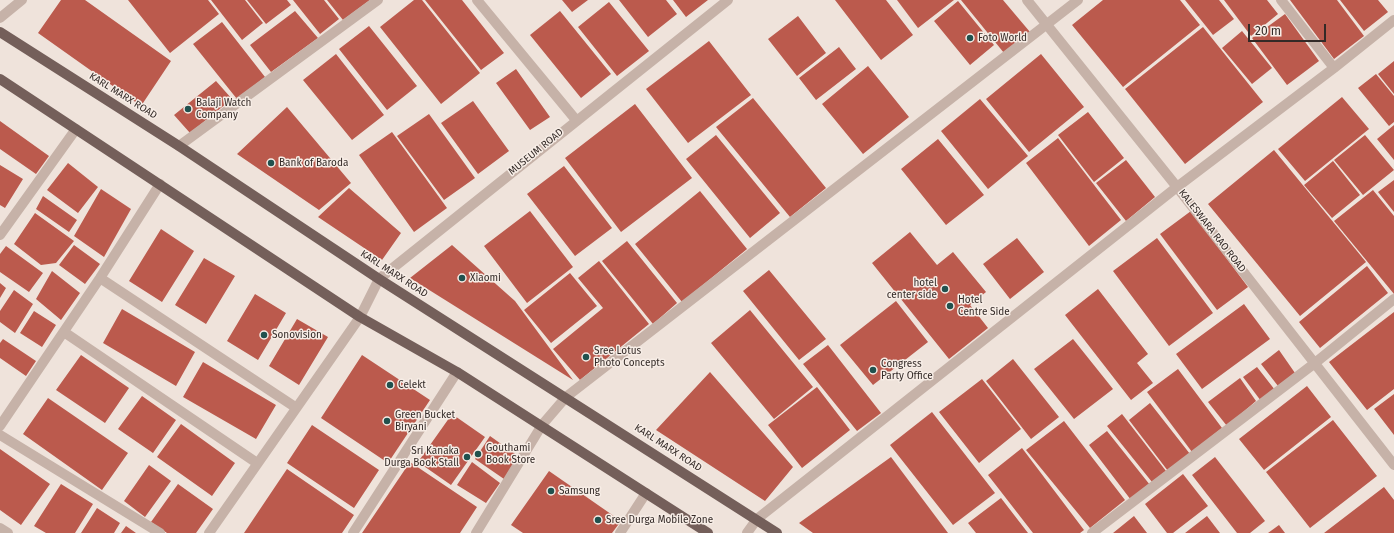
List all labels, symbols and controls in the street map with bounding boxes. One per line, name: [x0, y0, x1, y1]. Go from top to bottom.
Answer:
scale bar: [1250, 16, 1328, 42]
text: 20 m: [1255, 24, 1281, 38]
place label: Foto World: [978, 32, 1027, 44]
marker: Foto World: [965, 33, 975, 43]
street label: KARL MARX ROAD: [87, 70, 159, 122]
place label: Balaji Watch Company: [196, 97, 251, 120]
marker: Balaji Watch Company: [183, 104, 193, 114]
street label: MUSEUM ROAD: [506, 126, 566, 178]
place label: Bank of Baroda: [279, 157, 348, 169]
marker: Bank of Baroda: [266, 158, 276, 168]
street label: KALESWARA RAO ROAD: [1176, 187, 1248, 275]
street label: KARL MARX ROAD: [358, 248, 430, 300]
place label: Xiaomi: [470, 272, 501, 284]
marker: Xiaomi: [457, 273, 467, 283]
place label: hotel center side: [887, 277, 937, 300]
marker: hotel center side: [940, 284, 950, 294]
place label: Hotel Centre Side: [958, 294, 1010, 318]
marker: Hotel Centre Side: [945, 301, 955, 311]
place label: Sonovision: [272, 329, 322, 341]
marker: Sonovision: [259, 330, 269, 340]
place label: Sree Lotus Photo Concepts: [594, 345, 665, 368]
marker: Sree Lotus Photo Concepts: [581, 352, 591, 362]
place label: Congress Party Office: [881, 358, 933, 382]
marker: Congress Party Office: [868, 365, 878, 375]
place label: Celekt: [398, 379, 426, 391]
marker: Celekt: [385, 380, 395, 390]
place label: Green Bucket Biryani: [395, 409, 455, 432]
marker: Green Bucket Biryani: [382, 416, 392, 426]
street label: KARL MARX ROAD: [632, 422, 704, 474]
place label: Gouthami Book Store: [486, 442, 535, 466]
place label: Sri Kanaka Durga Book Stall: [384, 445, 459, 468]
marker: Gouthami Book Store: [473, 449, 483, 459]
marker: Sri Kanaka Durga Book Stall: [462, 452, 472, 462]
place label: Samsung: [559, 485, 600, 497]
marker: Samsung: [546, 486, 556, 496]
place label: Sree Durga Mobile Zone: [606, 514, 713, 526]
marker: Sree Durga Mobile Zone: [593, 515, 603, 525]

